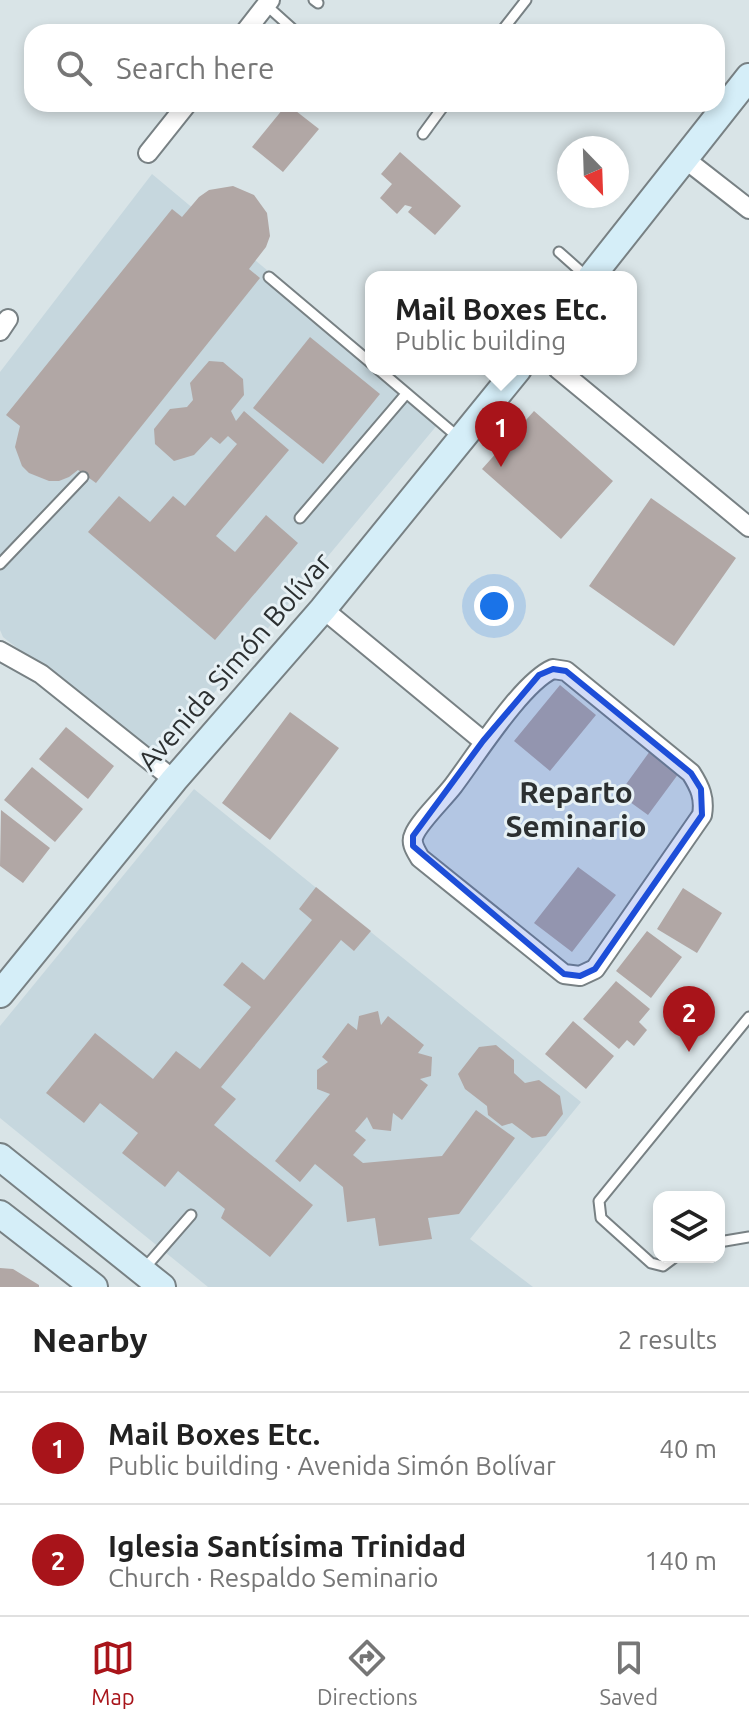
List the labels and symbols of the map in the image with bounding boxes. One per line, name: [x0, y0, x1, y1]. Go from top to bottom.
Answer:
north arrow: [557, 136, 629, 208]
pin: 1: [475, 401, 527, 467]
street label: Avenida Simón Bolívar: [131, 546, 337, 776]
your location: [474, 586, 514, 626]
district label: Reparto Seminario: [505, 775, 647, 843]
pin: 2: [663, 986, 715, 1052]

